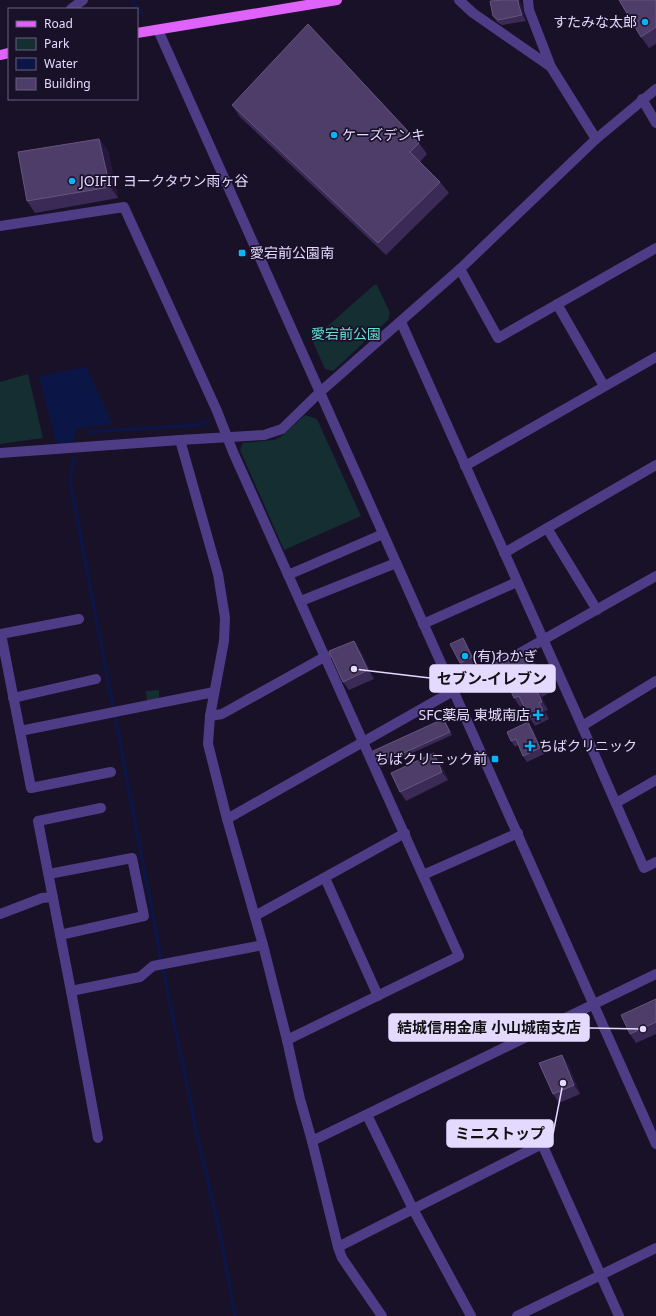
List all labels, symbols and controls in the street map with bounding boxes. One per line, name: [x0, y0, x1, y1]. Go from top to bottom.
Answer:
legend: [8, 8, 138, 100]
place label: すたみな太郎: [553, 12, 637, 31]
text: Road: [44, 15, 73, 32]
marker: すたみな太郎: [640, 17, 650, 27]
text: Park: [44, 35, 70, 52]
text: Water: [44, 55, 78, 72]
text: Building: [44, 75, 91, 92]
place label: ケーズデンキ: [342, 125, 425, 144]
marker: ケーズデンキ: [329, 130, 339, 140]
place label: JOIFIT ヨークタウン雨ヶ谷: [78, 171, 248, 190]
marker: JOIFIT ヨークタウン雨ヶ谷: [67, 176, 77, 186]
place label: 愛宕前公園南: [250, 243, 334, 262]
marker: 愛宕前公園南: [237, 248, 247, 258]
park label: 愛宕前公園: [311, 324, 381, 343]
place label: (有)わかぎ: [473, 646, 537, 665]
marker: (有)わかぎ: [460, 651, 470, 661]
callout: セブン-イレブン: [430, 665, 555, 692]
text: セブン-イレブン: [437, 668, 547, 688]
place label: SFC薬局 東城南店: [419, 705, 530, 724]
marker: SFC薬局 東城南店: [533, 710, 543, 720]
place label: ちばクリニック: [539, 736, 637, 755]
marker: ちばクリニック: [524, 740, 536, 752]
place label: ちばクリニック前: [375, 749, 487, 768]
marker: ちばクリニック前: [490, 754, 500, 764]
callout: 結城信用金庫 小山城南支店: [389, 1014, 589, 1041]
text: 結城信用金庫 小山城南支店: [397, 1017, 581, 1037]
callout: ミニストップ: [447, 1120, 553, 1147]
text: ミニストップ: [455, 1123, 545, 1143]

